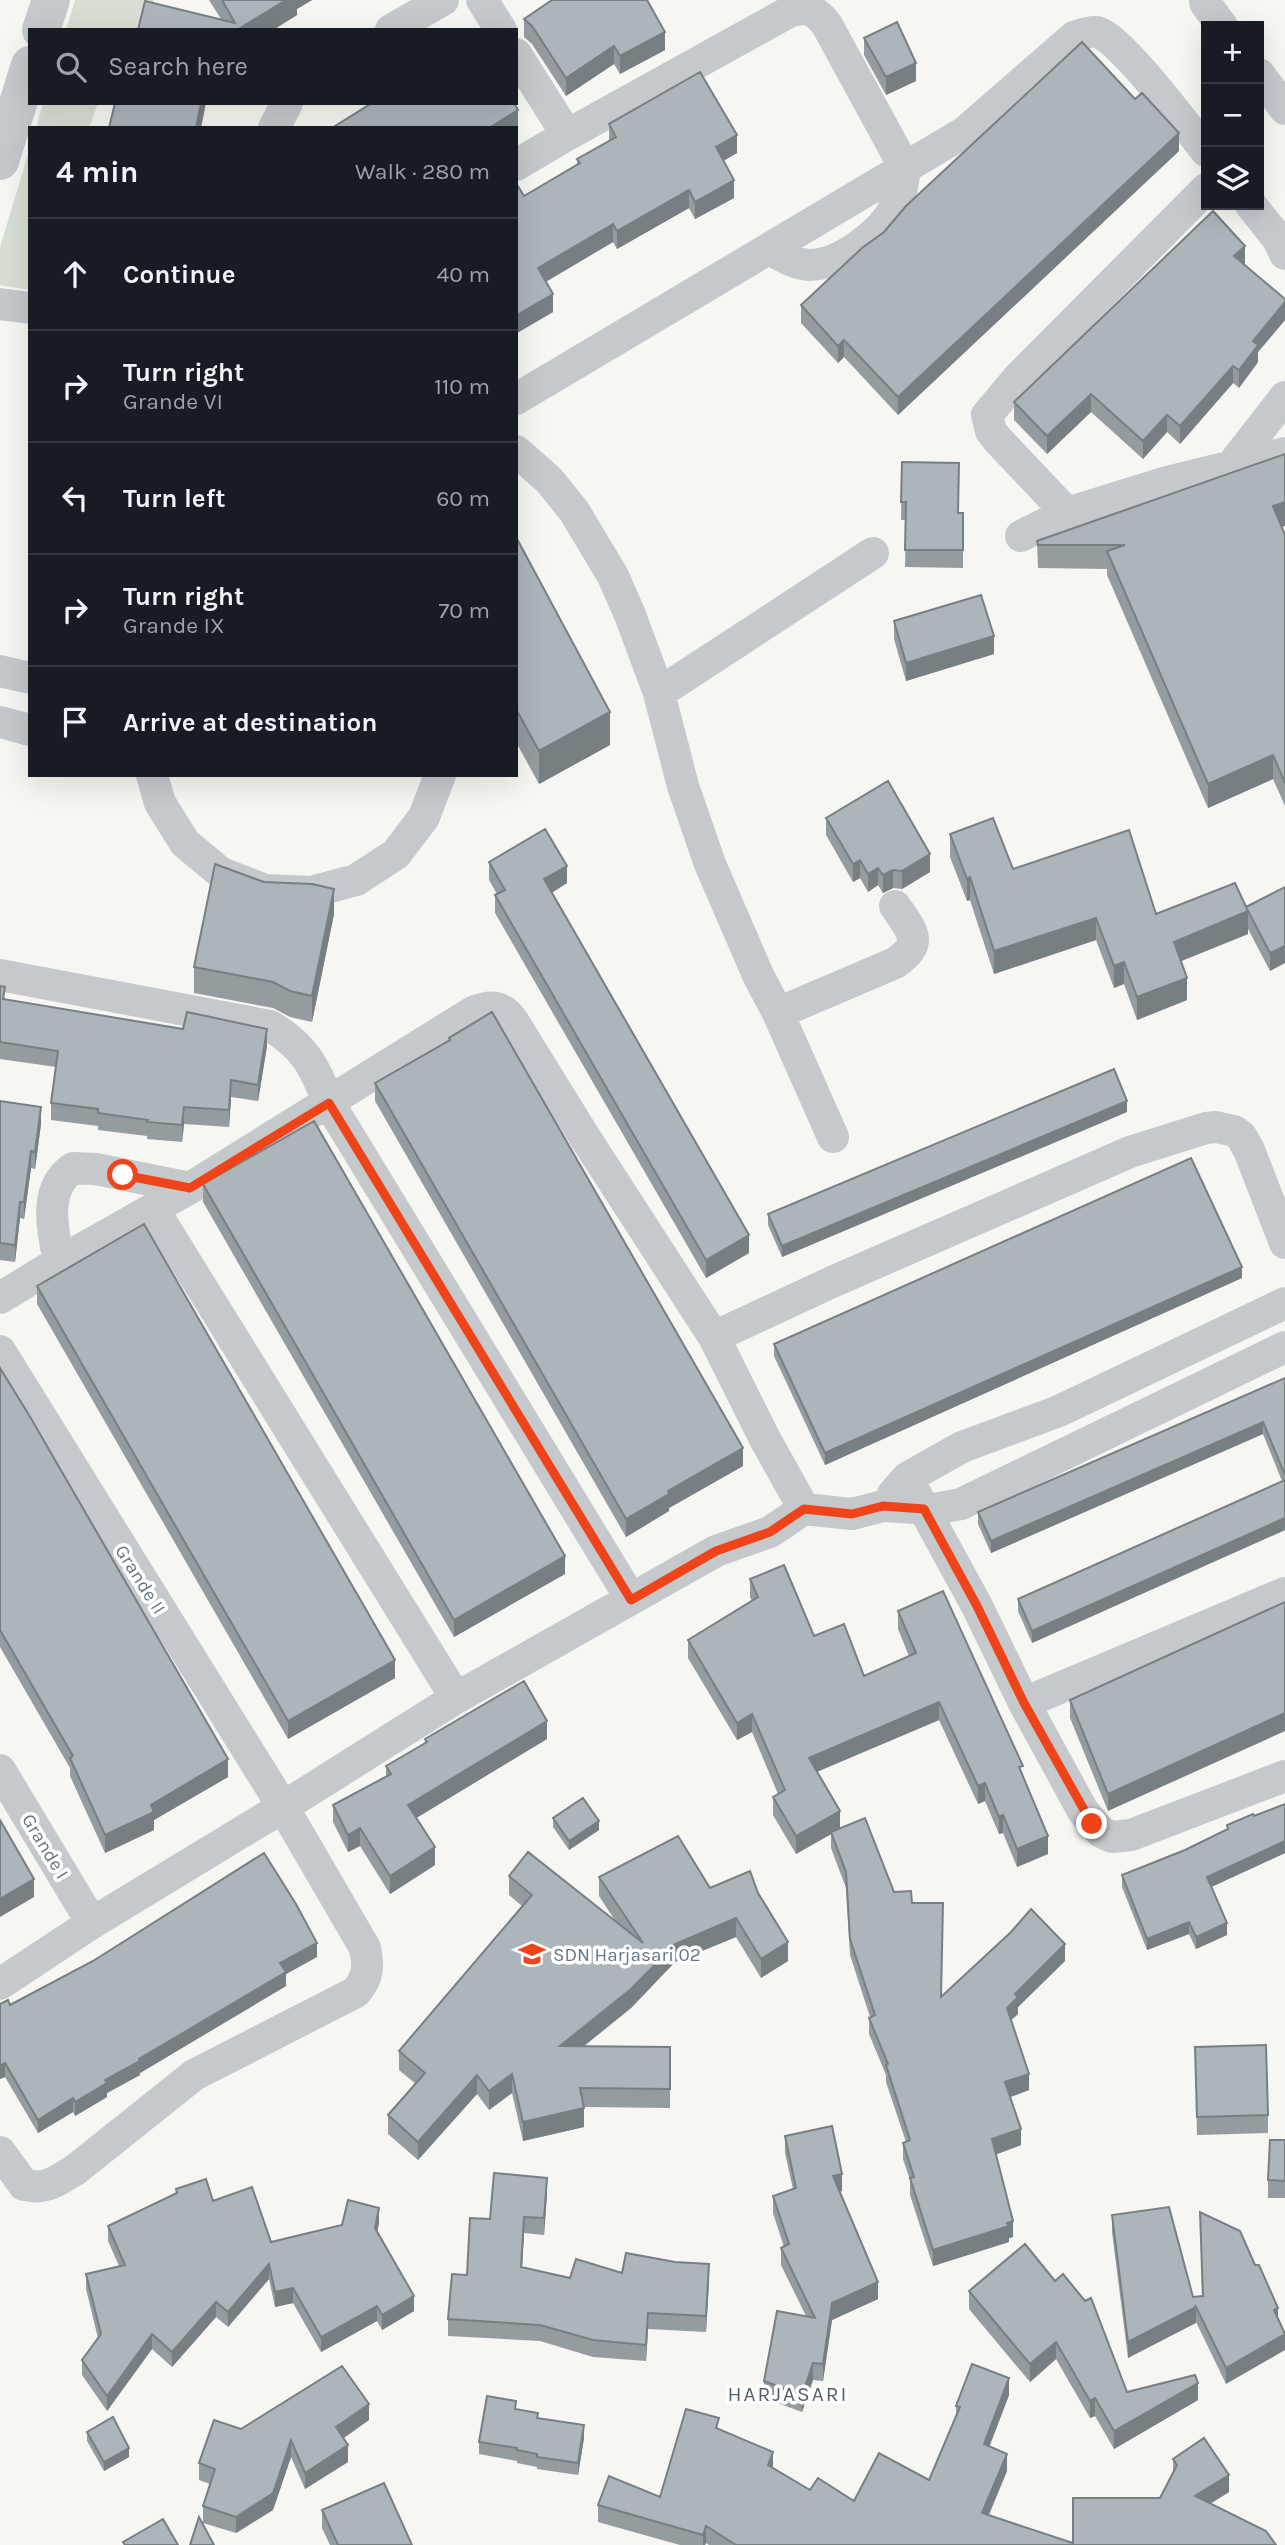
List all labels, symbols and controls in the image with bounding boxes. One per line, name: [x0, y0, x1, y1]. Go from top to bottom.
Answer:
map controls: [1201, 21, 1264, 210]
button: +: [1201, 21, 1264, 84]
search box: [28, 28, 518, 105]
icon: search: [52, 48, 90, 86]
text: Search here: [108, 51, 248, 82]
button: −: [1201, 84, 1264, 147]
button: layers: [1201, 147, 1264, 210]
text: 4 min: [56, 154, 138, 190]
text: Walk · 280 m: [355, 158, 490, 185]
icon: ahead: [56, 255, 94, 293]
text: Continue: [123, 259, 235, 290]
text: 40 m: [437, 261, 490, 288]
text: Turn right: [123, 357, 244, 388]
icon: right: [56, 367, 94, 405]
text: 110 m: [434, 373, 490, 400]
text: Grande VI: [123, 388, 223, 415]
icon: left: [56, 479, 94, 517]
text: Turn left: [123, 483, 225, 514]
text: 60 m: [436, 485, 490, 512]
text: Turn right: [123, 581, 244, 612]
icon: right: [56, 591, 94, 629]
text: 70 m: [439, 597, 490, 624]
text: Grande IX: [123, 612, 225, 639]
icon: arrive: [56, 703, 94, 741]
text: Arrive at destination: [123, 707, 377, 738]
route start: [107, 1159, 138, 1190]
street label: Grande II: [110, 1541, 170, 1618]
route end: [1076, 1808, 1107, 1839]
street label: Grande I: [17, 1810, 73, 1883]
school or university icon: SDN Harjasari 02: [517, 1939, 547, 1969]
place label: SDN Harjasari 02: [553, 1944, 701, 1966]
district label: HARJASARI: [727, 2382, 849, 2406]

